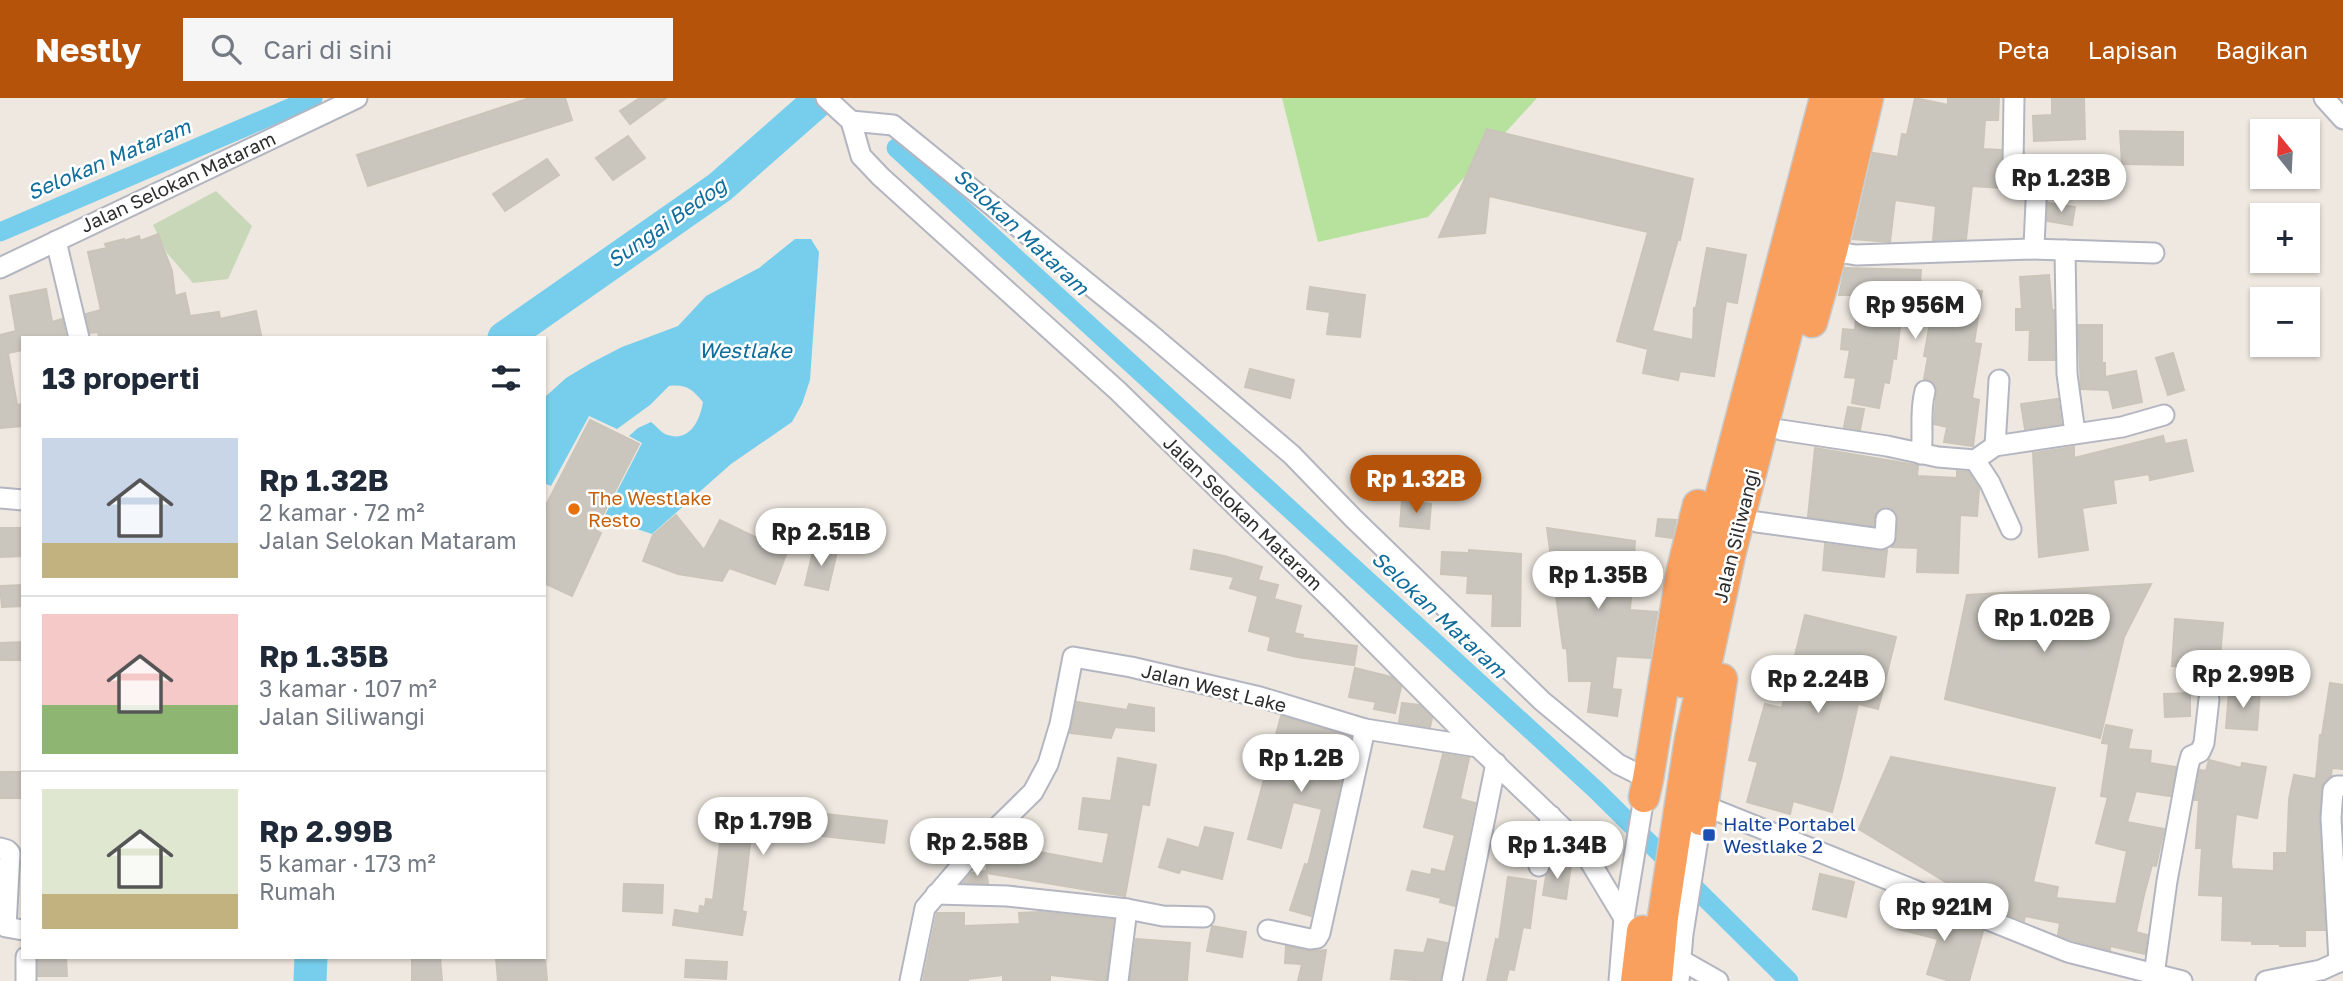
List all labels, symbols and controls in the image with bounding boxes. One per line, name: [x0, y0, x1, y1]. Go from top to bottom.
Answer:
search box: [183, 18, 673, 81]
text: Nestly: [35, 30, 141, 69]
icon: search: [207, 30, 245, 68]
text: Cari di sini: [263, 34, 392, 65]
text: Peta: [1997, 35, 2050, 64]
text: Lapisan: [2088, 35, 2178, 64]
text: Bagikan: [2216, 35, 2308, 64]
water label: Selokan Mataram: [23, 112, 195, 205]
north arrow: [2250, 119, 2320, 189]
map controls: [2250, 119, 2320, 357]
street label: Jalan Selokan Mataram: [77, 126, 279, 237]
pin: Rp 1.23B: [1989, 155, 2133, 214]
water label: Selokan Mataram: [949, 162, 1096, 301]
text: Rp 1.23B: [2011, 163, 2111, 191]
water label: Sungai Bedog: [602, 170, 733, 273]
button: +: [2250, 203, 2320, 273]
pin: Rp 956M: [1850, 282, 1980, 341]
button: −: [2250, 287, 2320, 357]
text: Rp 956M: [1865, 290, 1965, 318]
water label: Westlake: [698, 337, 793, 363]
icon: filters: [487, 359, 525, 397]
text: 13 properti: [42, 360, 200, 396]
street label: Jalan Selokan Mataram: [1159, 430, 1328, 595]
pin: Rp 1.32B: [1344, 456, 1488, 515]
text: Rp 1.32B: [259, 462, 389, 498]
text: Rp 1.32B: [1366, 464, 1466, 492]
icon: home: [98, 466, 182, 550]
street label: Jalan Siliwangi: [1708, 467, 1763, 605]
place label: The Westlake Resto: [588, 486, 712, 531]
text: 2 kamar · 72 m²: [259, 498, 425, 526]
marker: The Westlake Resto: [566, 501, 582, 517]
pin: Rp 2.51B: [749, 508, 893, 568]
text: Rp 2.51B: [771, 517, 871, 545]
text: Jalan Selokan Mataram: [259, 526, 517, 554]
water label: Selokan Mataram: [1367, 545, 1514, 684]
pin: Rp 1.35B: [1526, 552, 1670, 611]
text: Rp 1.35B: [1548, 560, 1648, 588]
pin: Rp 1.02B: [1972, 594, 2116, 654]
text: Rp 1.02B: [1994, 603, 2094, 631]
text: Rp 1.35B: [259, 638, 389, 674]
icon: home: [98, 642, 182, 726]
pin: Rp 2.99B: [2171, 650, 2315, 710]
pin: Rp 2.24B: [1746, 656, 1890, 715]
street label: Jalan West Lake: [1139, 658, 1289, 717]
text: Rp 2.99B: [2192, 659, 2294, 687]
text: Rp 2.24B: [1767, 664, 1869, 692]
text: 3 kamar · 107 m²: [259, 674, 437, 702]
text: Jalan Siliwangi: [259, 702, 425, 730]
pin: Rp 1.2B: [1236, 734, 1366, 794]
text: Rp 1.2B: [1258, 743, 1344, 771]
pin: Rp 1.79B: [691, 798, 835, 857]
text: Rp 1.79B: [714, 806, 812, 834]
place label: Halte Portabel Westlake 2: [1723, 812, 1856, 857]
text: Rp 2.99B: [259, 813, 393, 849]
icon: home: [98, 817, 182, 901]
pin: Rp 2.58B: [905, 818, 1049, 878]
pin: Rp 1.34B: [1485, 822, 1629, 881]
text: Rp 2.58B: [926, 827, 1028, 855]
marker: Halte Portabel Westlake 2: [1701, 827, 1717, 843]
text: Rp 1.34B: [1507, 830, 1607, 858]
text: 5 kamar · 173 m²: [259, 849, 436, 877]
text: Rumah: [259, 877, 336, 905]
pin: Rp 921M: [1879, 884, 2009, 943]
text: Rp 921M: [1896, 892, 1992, 920]

